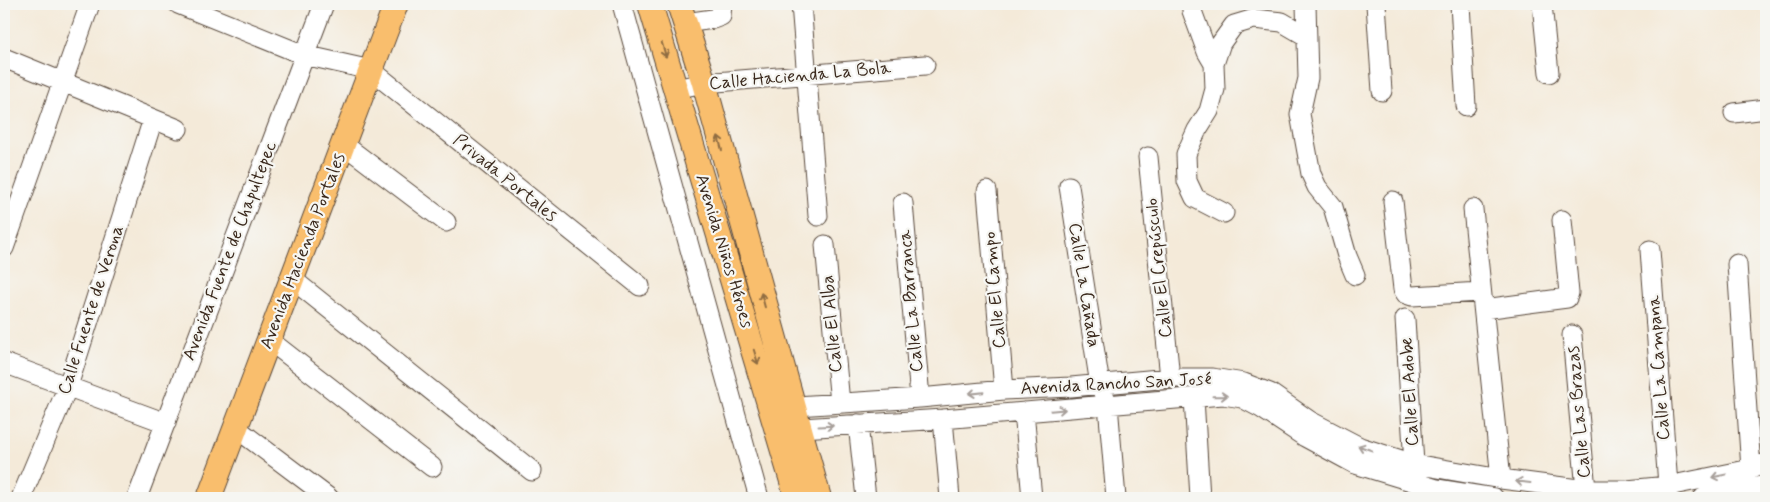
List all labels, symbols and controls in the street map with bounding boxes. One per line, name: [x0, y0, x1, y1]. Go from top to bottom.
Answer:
one-way arrow: [659, 42, 669, 58]
street label: Calle Hacienda La Bola: [708, 56, 892, 96]
street label: Privada Portales: [448, 128, 562, 228]
one-way arrow: [715, 135, 725, 151]
street label: Avenida Fuente de Chapultepec: [177, 138, 283, 364]
street label: Avenida Hacienda Portales: [254, 149, 352, 353]
street label: Avenida Niños Héroes: [689, 171, 759, 331]
street label: Calle El Crepúsculo: [1140, 197, 1178, 339]
street label: Calle La Cañada: [1062, 221, 1106, 349]
street label: Calle Fuente de Verona: [52, 222, 130, 398]
street label: Calle La Barranca: [893, 229, 929, 373]
street label: Calle El Campo: [978, 231, 1012, 349]
street label: Calle El Alba: [816, 274, 848, 374]
one-way arrow: [758, 292, 768, 308]
street label: Calle La Campana: [1642, 295, 1676, 441]
street label: Calle El Adobe: [1395, 337, 1425, 447]
street label: Calle Las Brazas: [1561, 345, 1597, 479]
one-way arrow: [751, 349, 761, 365]
street label: Avenida Rancho San José: [1020, 367, 1212, 401]
one-way arrow: [968, 388, 984, 398]
one-way arrow: [1212, 391, 1228, 401]
one-way arrow: [1050, 405, 1066, 414]
one-way arrow: [818, 421, 834, 430]
one-way arrow: [1358, 443, 1373, 452]
one-way arrow: [1712, 471, 1728, 481]
one-way arrow: [1516, 477, 1532, 487]

